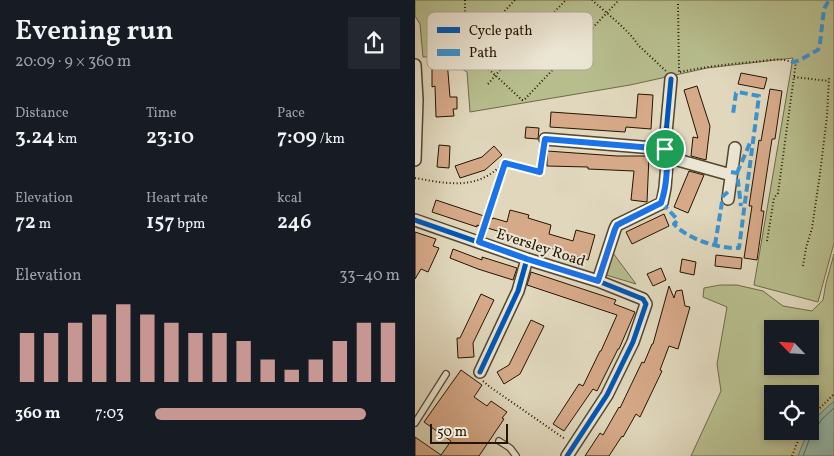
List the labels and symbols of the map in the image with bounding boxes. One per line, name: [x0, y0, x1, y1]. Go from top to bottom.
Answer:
legend: [427, 12, 593, 70]
text: Cycle path: [469, 22, 533, 41]
text: Path: [469, 44, 497, 63]
pin: [644, 128, 686, 170]
street label: Eversley Road: [493, 224, 588, 273]
north arrow: [764, 320, 819, 375]
scale bar: [430, 421, 507, 444]

